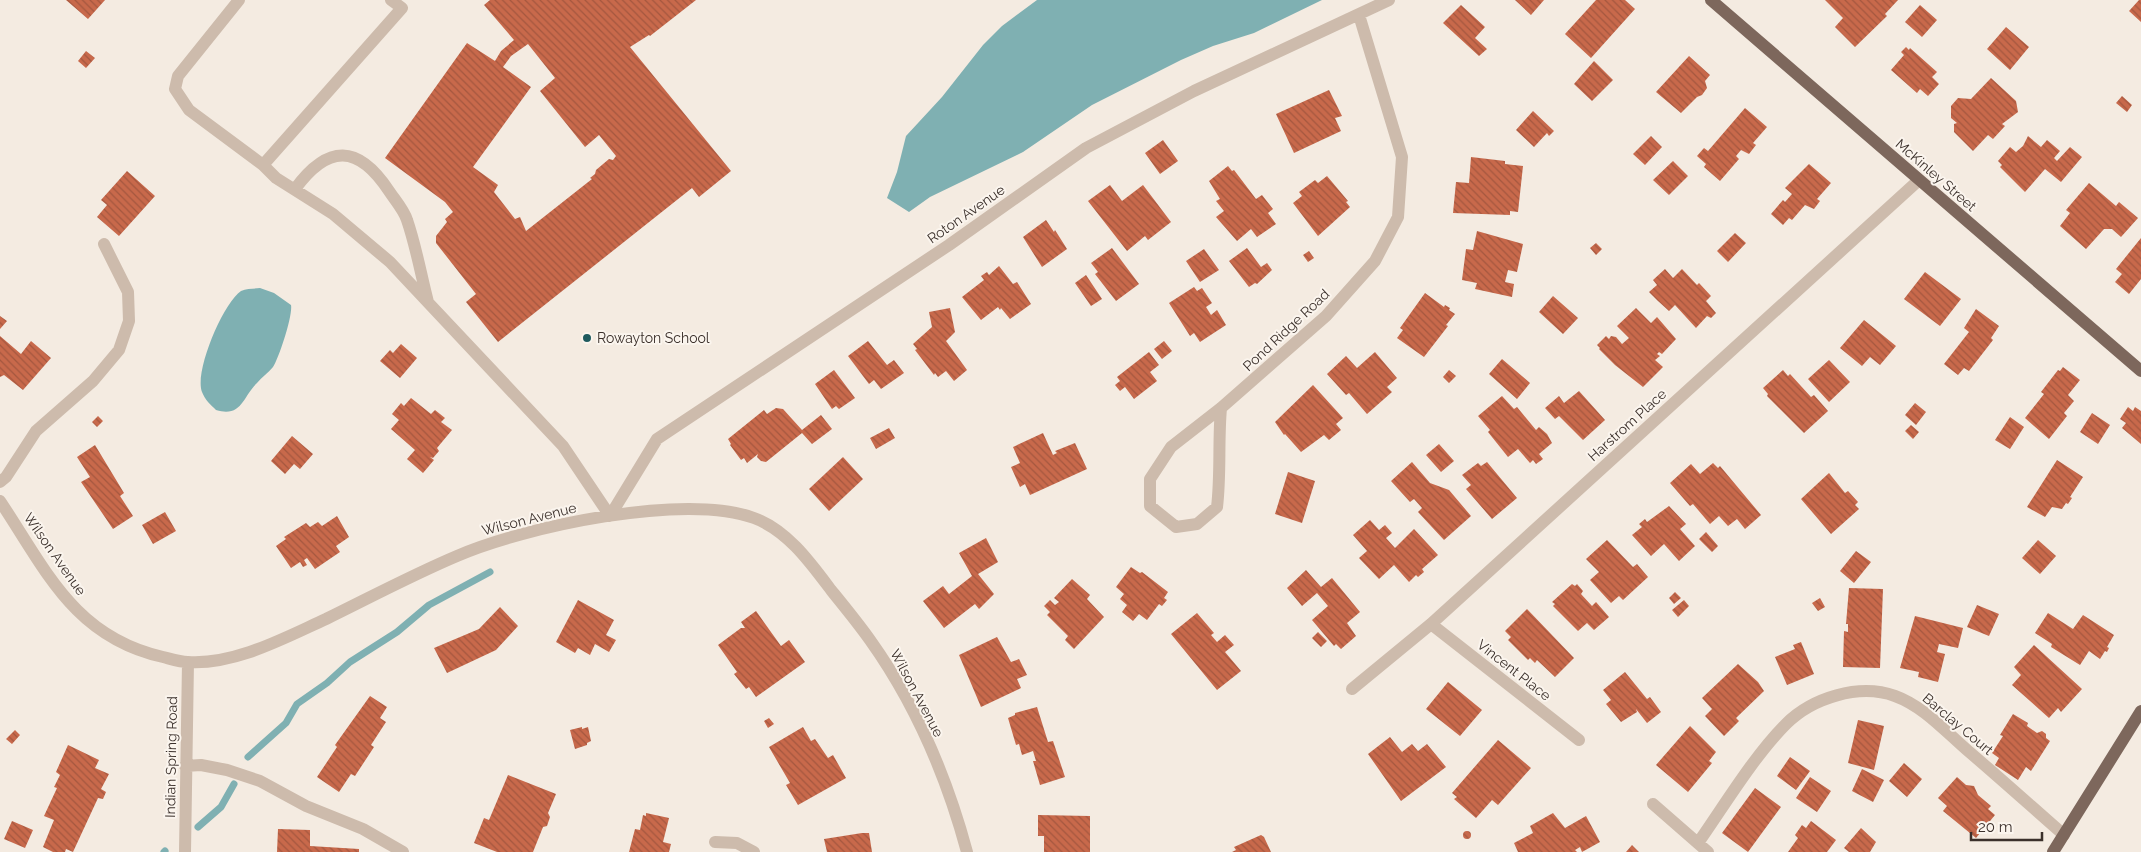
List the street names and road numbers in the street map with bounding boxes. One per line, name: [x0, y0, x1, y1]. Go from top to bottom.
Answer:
street label: McKinley Street: [1892, 136, 1980, 215]
street label: Roton Avenue: [924, 182, 1008, 246]
street label: Pond Ridge Road: [1240, 286, 1332, 374]
street label: Harstrom Place: [1585, 386, 1669, 464]
street label: Wilson Avenue: [480, 500, 578, 538]
street label: Wilson Avenue: [21, 510, 89, 598]
street label: Vincent Place: [1474, 636, 1554, 704]
street label: Wilson Avenue: [887, 646, 947, 740]
street label: Barclay Court: [1919, 690, 1997, 758]
street label: Indian Spring Road: [162, 696, 180, 818]

